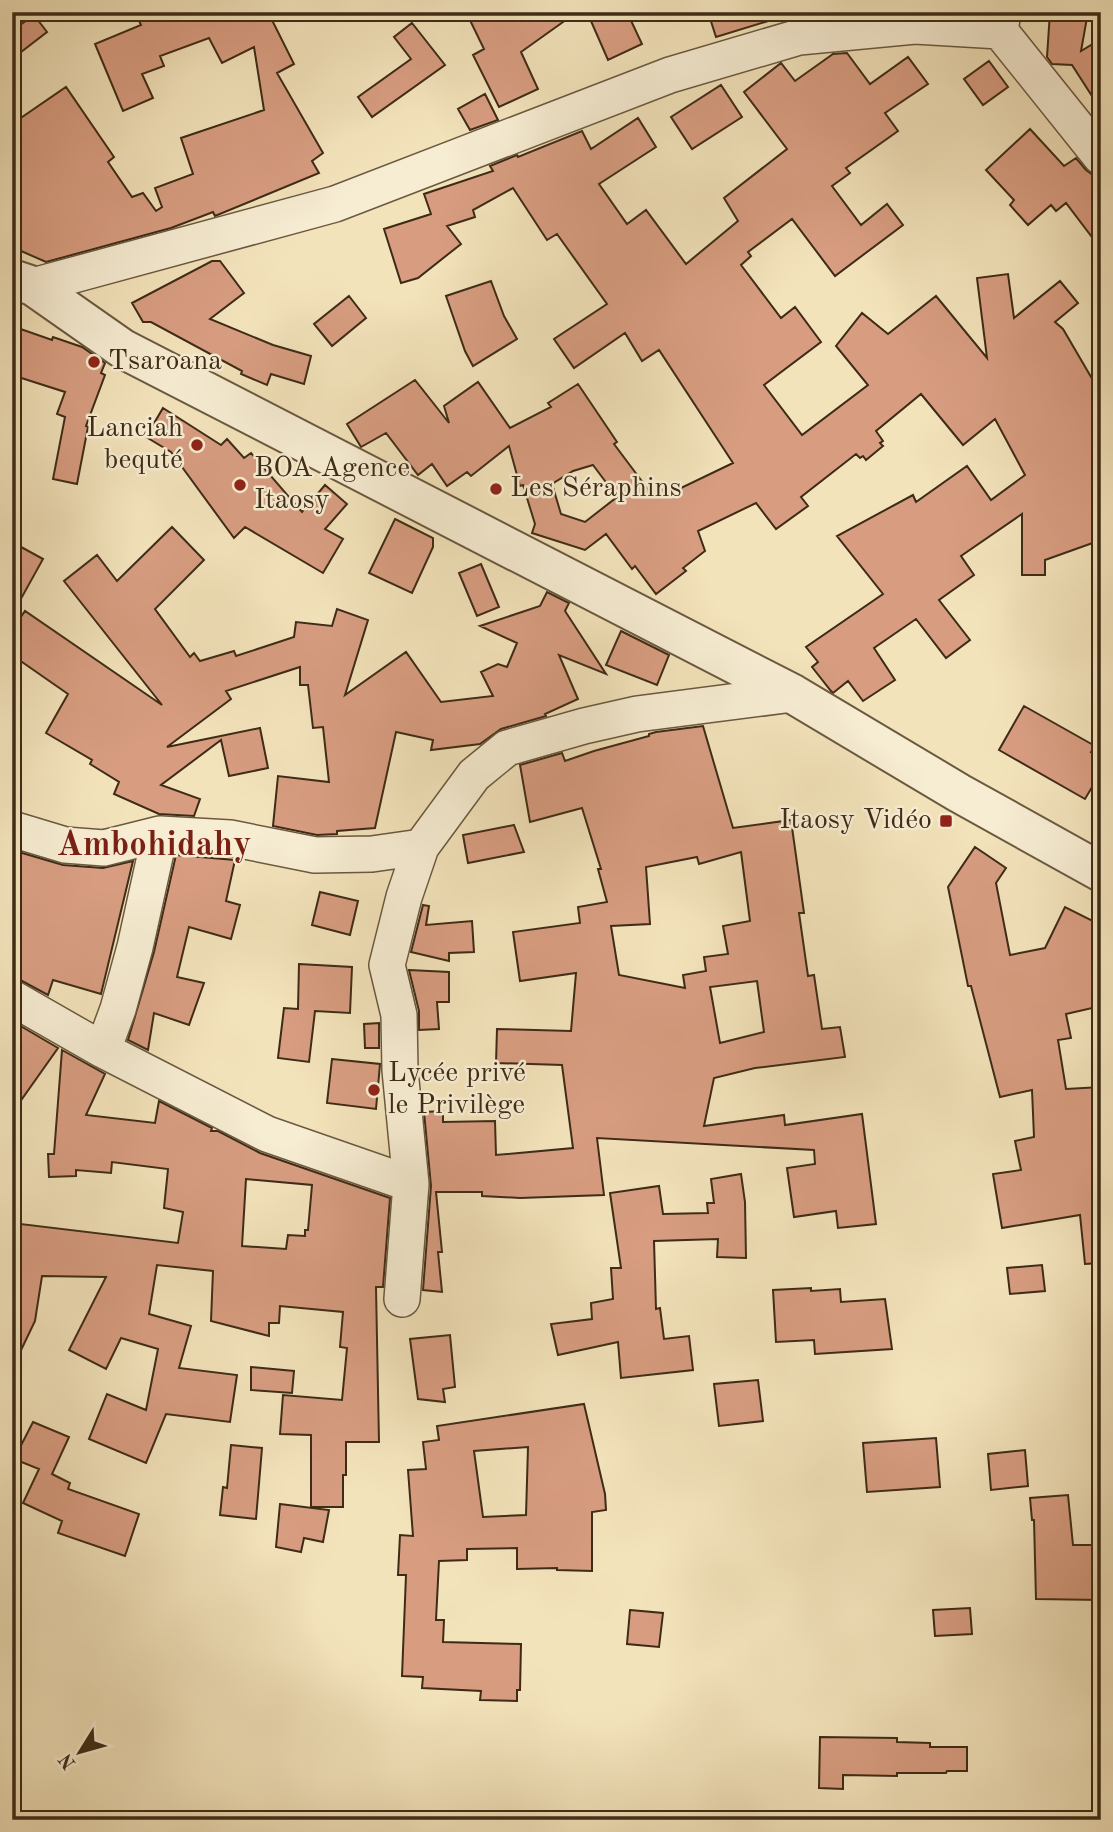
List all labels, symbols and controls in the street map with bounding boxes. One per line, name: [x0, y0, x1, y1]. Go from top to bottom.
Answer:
place label: Tsaroana: [108, 348, 222, 376]
marker: Tsaroana: [86, 354, 102, 370]
place label: Lanciah bequté: [86, 415, 183, 475]
marker: Lanciah bequté: [189, 437, 205, 453]
place label: BOA Agence Itaosy: [254, 455, 410, 515]
place label: Les Séraphins: [510, 475, 682, 503]
marker: BOA Agence Itaosy: [232, 477, 248, 493]
marker: Les Séraphins: [488, 481, 504, 497]
place label: Itaosy Vidéo: [779, 807, 932, 835]
marker: Itaosy Vidéo: [938, 813, 954, 829]
district label: Ambohidahy: [56, 828, 252, 863]
place label: Lycée privé le Privilège: [388, 1060, 526, 1120]
marker: Lycée privé le Privilège: [366, 1082, 382, 1098]
north arrow: [46, 1716, 116, 1786]
text: N: [56, 1749, 80, 1772]

